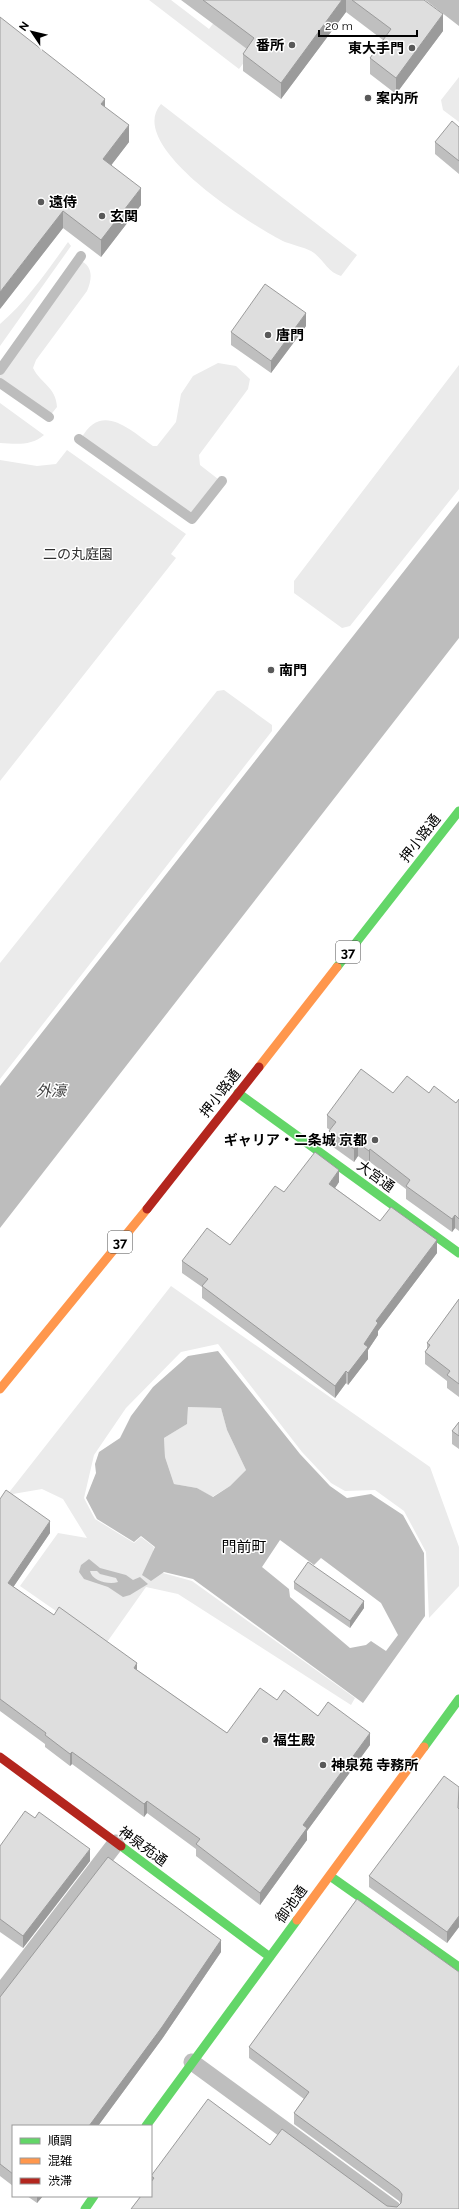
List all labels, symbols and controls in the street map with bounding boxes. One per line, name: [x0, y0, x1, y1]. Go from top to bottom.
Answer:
north arrow: [12, 12, 52, 52]
scale bar: [319, 12, 417, 38]
text: N: [16, 19, 32, 34]
text: 20 m: [325, 19, 353, 33]
place label: 番所: [256, 37, 284, 53]
marker: 番所: [287, 40, 297, 50]
place label: 東大手門: [348, 40, 404, 56]
marker: 東大手門: [407, 43, 417, 53]
place label: 案内所: [376, 90, 418, 106]
marker: 案内所: [363, 93, 373, 103]
place label: 遠侍: [49, 194, 77, 210]
marker: 遠侍: [36, 197, 46, 207]
place label: 玄関: [110, 208, 138, 224]
marker: 玄関: [97, 211, 107, 221]
place label: 唐門: [276, 327, 304, 343]
marker: 唐門: [263, 330, 273, 340]
park label: 二の丸庭園: [43, 546, 113, 562]
place label: 南門: [279, 662, 307, 678]
marker: 南門: [266, 665, 276, 675]
street label: 押小路通: [396, 811, 444, 865]
road number: 37: [336, 941, 360, 963]
street label: 押小路通: [196, 1066, 244, 1120]
water label: 外濠: [36, 1082, 69, 1100]
place label: ギャリア・二条城 京都: [224, 1132, 367, 1148]
marker: ギャリア・二条城 京都: [370, 1135, 380, 1145]
street label: 大宮通: [354, 1157, 398, 1195]
road number: 37: [108, 1231, 132, 1253]
district label: 門前町: [221, 1538, 267, 1556]
place label: 福生殿: [273, 1732, 315, 1748]
marker: 福生殿: [260, 1735, 270, 1745]
place label: 神泉苑 寺務所: [331, 1757, 418, 1773]
marker: 神泉苑 寺務所: [318, 1760, 328, 1770]
street label: 神泉苑通: [116, 1823, 170, 1869]
street label: 御池通: [272, 1882, 310, 1926]
legend: [12, 2125, 152, 2197]
text: 順調: [48, 2134, 72, 2148]
text: 混雑: [48, 2154, 72, 2168]
text: 渋滞: [48, 2174, 72, 2188]

